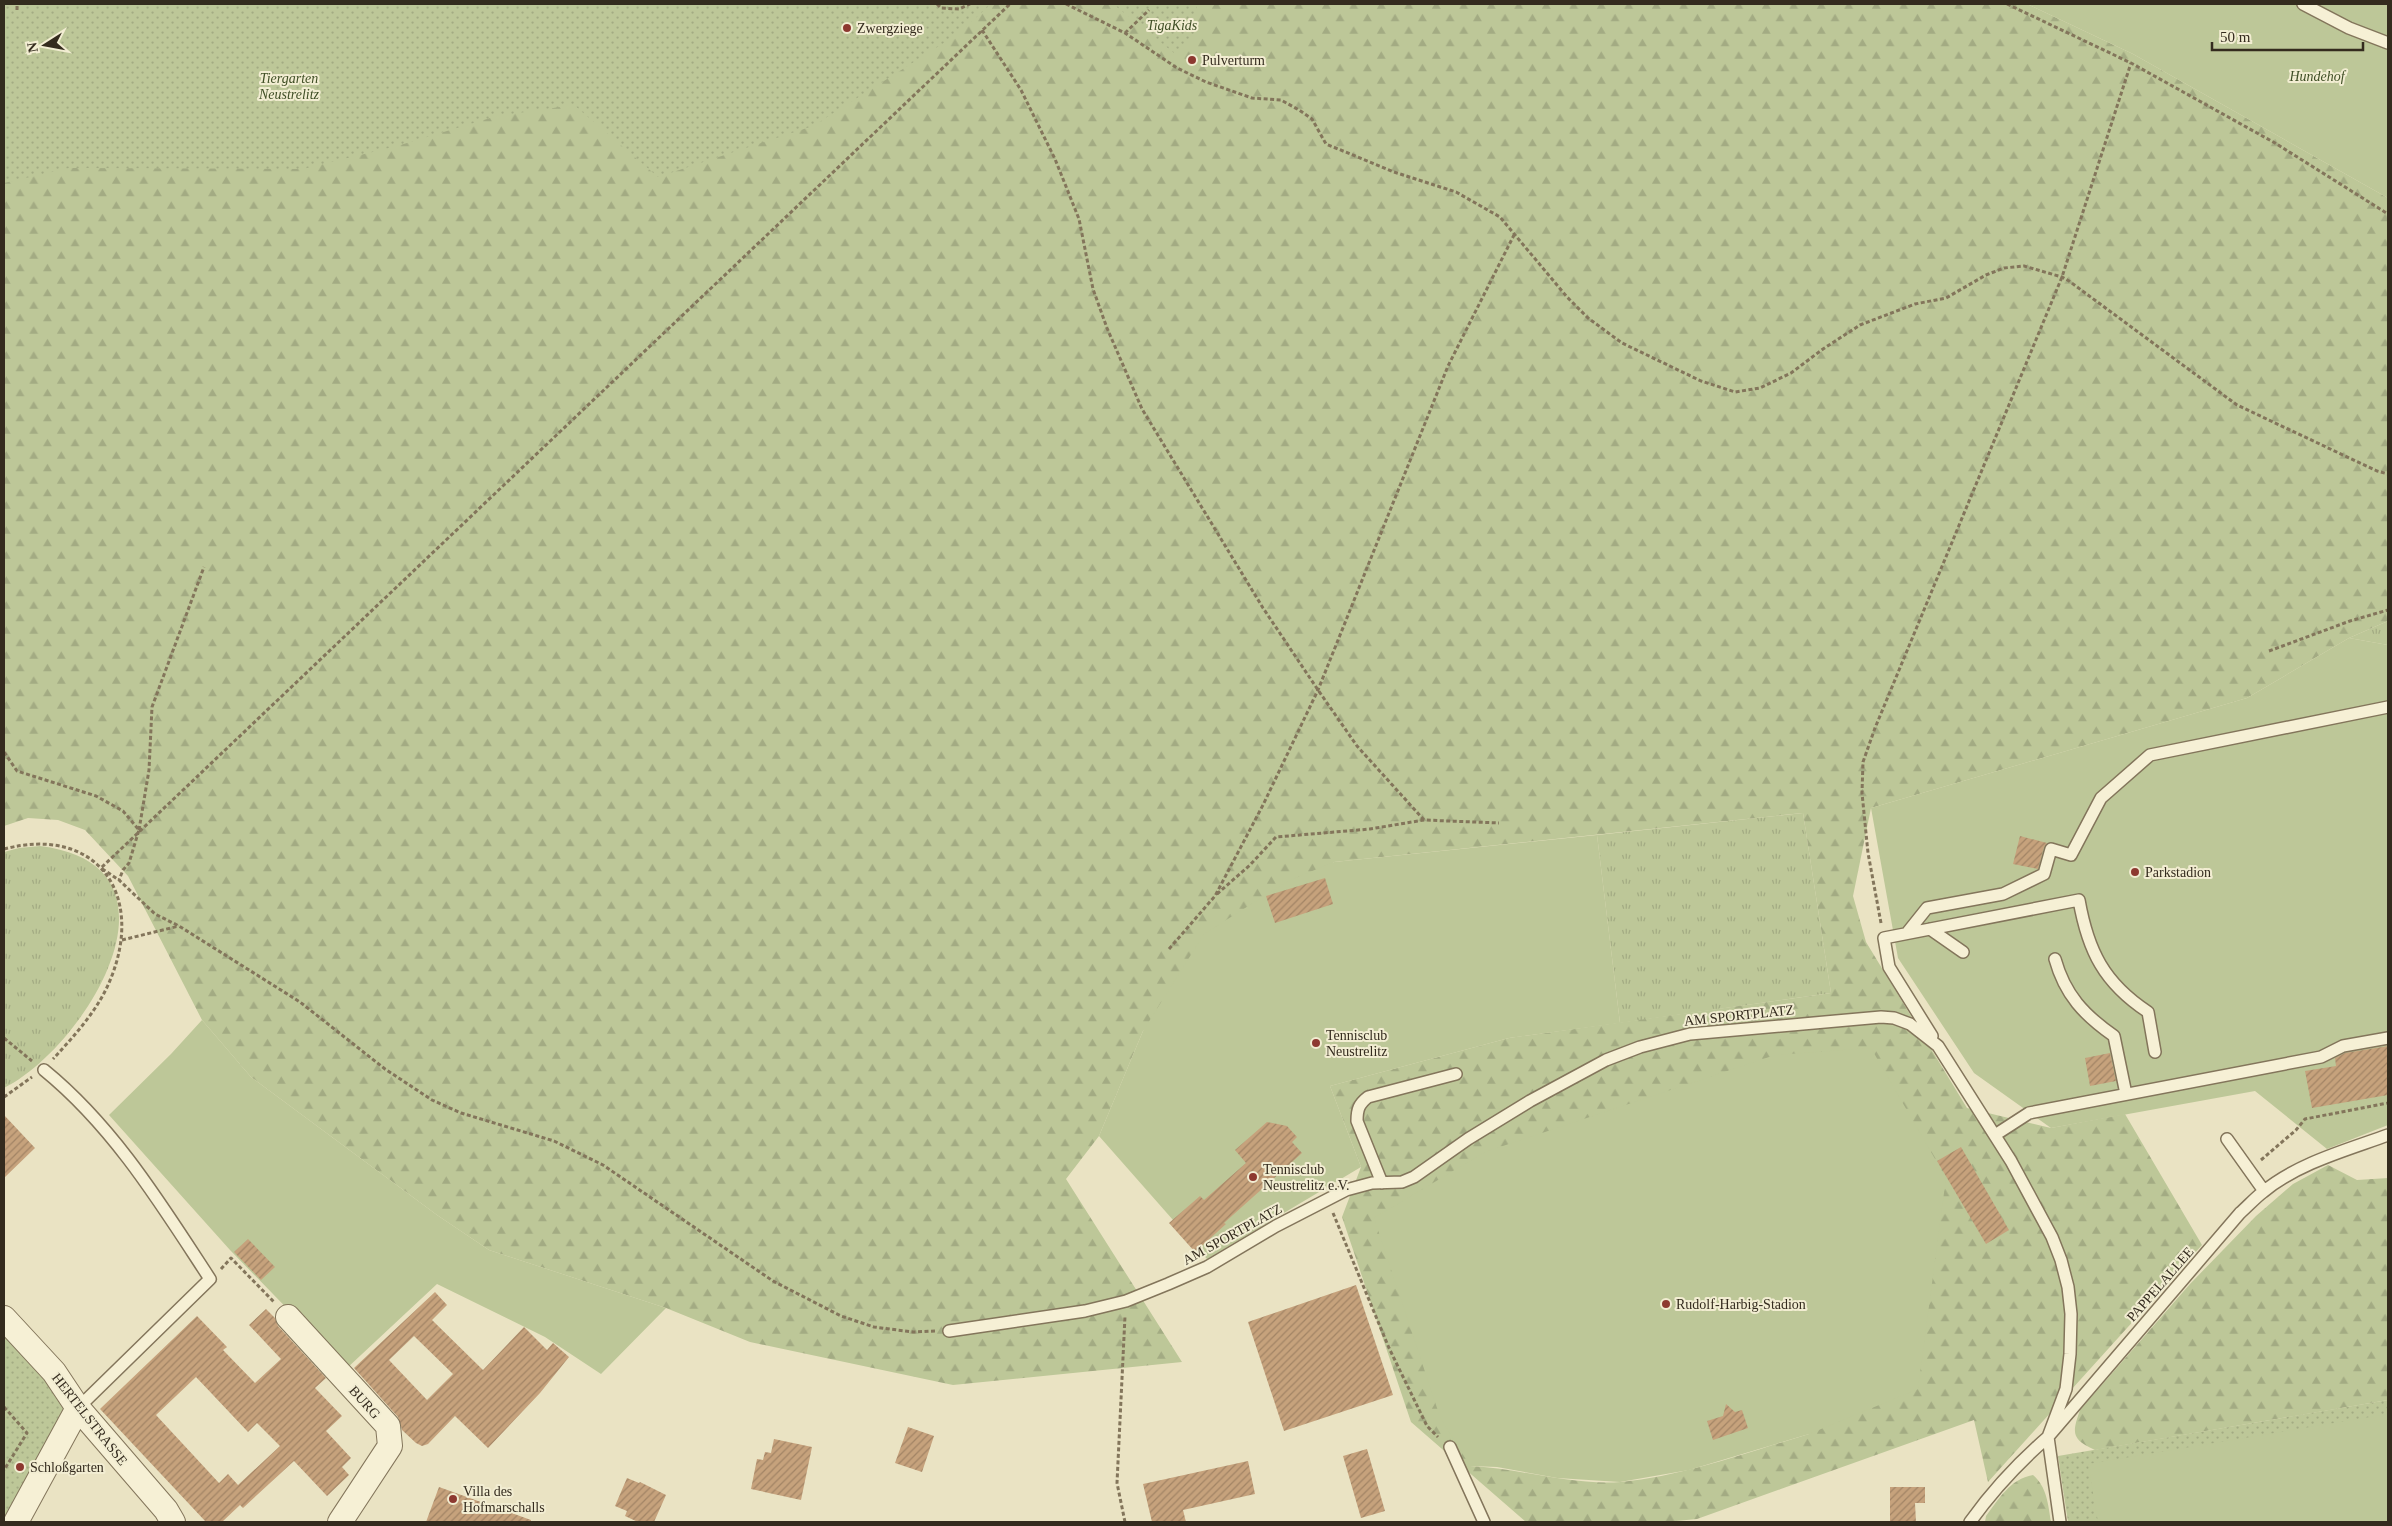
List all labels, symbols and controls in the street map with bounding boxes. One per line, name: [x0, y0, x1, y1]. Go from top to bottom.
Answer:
park label: TigaKids: [1147, 18, 1198, 33]
north arrow: [20, 20, 70, 70]
scale bar: [2212, 20, 2363, 52]
place label: Zwergziege: [857, 21, 923, 36]
marker: Zwergziege: [841, 22, 853, 34]
text: 50 m: [2220, 29, 2251, 45]
text: N: [24, 41, 41, 54]
place label: Pulverturm: [1202, 53, 1265, 68]
marker: Pulverturm: [1186, 54, 1198, 66]
park label: Hundehof: [2288, 69, 2347, 84]
park label: Tiergarten Neustrelitz: [258, 71, 320, 102]
place label: Parkstadion: [2145, 865, 2211, 880]
marker: Parkstadion: [2129, 866, 2141, 878]
street label: AM SPORTPLATZ: [1683, 1002, 1795, 1029]
place label: Tennisclub Neustrelitz: [1326, 1028, 1387, 1059]
marker: Tennisclub Neustrelitz: [1310, 1037, 1322, 1049]
place label: Tennisclub Neustrelitz e.V.: [1263, 1162, 1349, 1193]
marker: Tennisclub Neustrelitz e.V.: [1247, 1171, 1259, 1183]
street label: AM SPORTPLATZ: [1180, 1201, 1284, 1268]
street label: PAPPELALLEE: [2124, 1244, 2197, 1325]
place label: Rudolf-Harbig-Stadion: [1676, 1297, 1806, 1312]
marker: Rudolf-Harbig-Stadion: [1660, 1298, 1672, 1310]
street label: HERTELSTRASSE: [49, 1370, 130, 1468]
street label: BURG: [346, 1383, 383, 1422]
place label: Schloßgarten: [30, 1460, 104, 1475]
marker: Schloßgarten: [14, 1461, 26, 1473]
place label: Villa des Hofmarschalls: [463, 1484, 545, 1515]
marker: Villa des Hofmarschalls: [447, 1493, 459, 1505]

